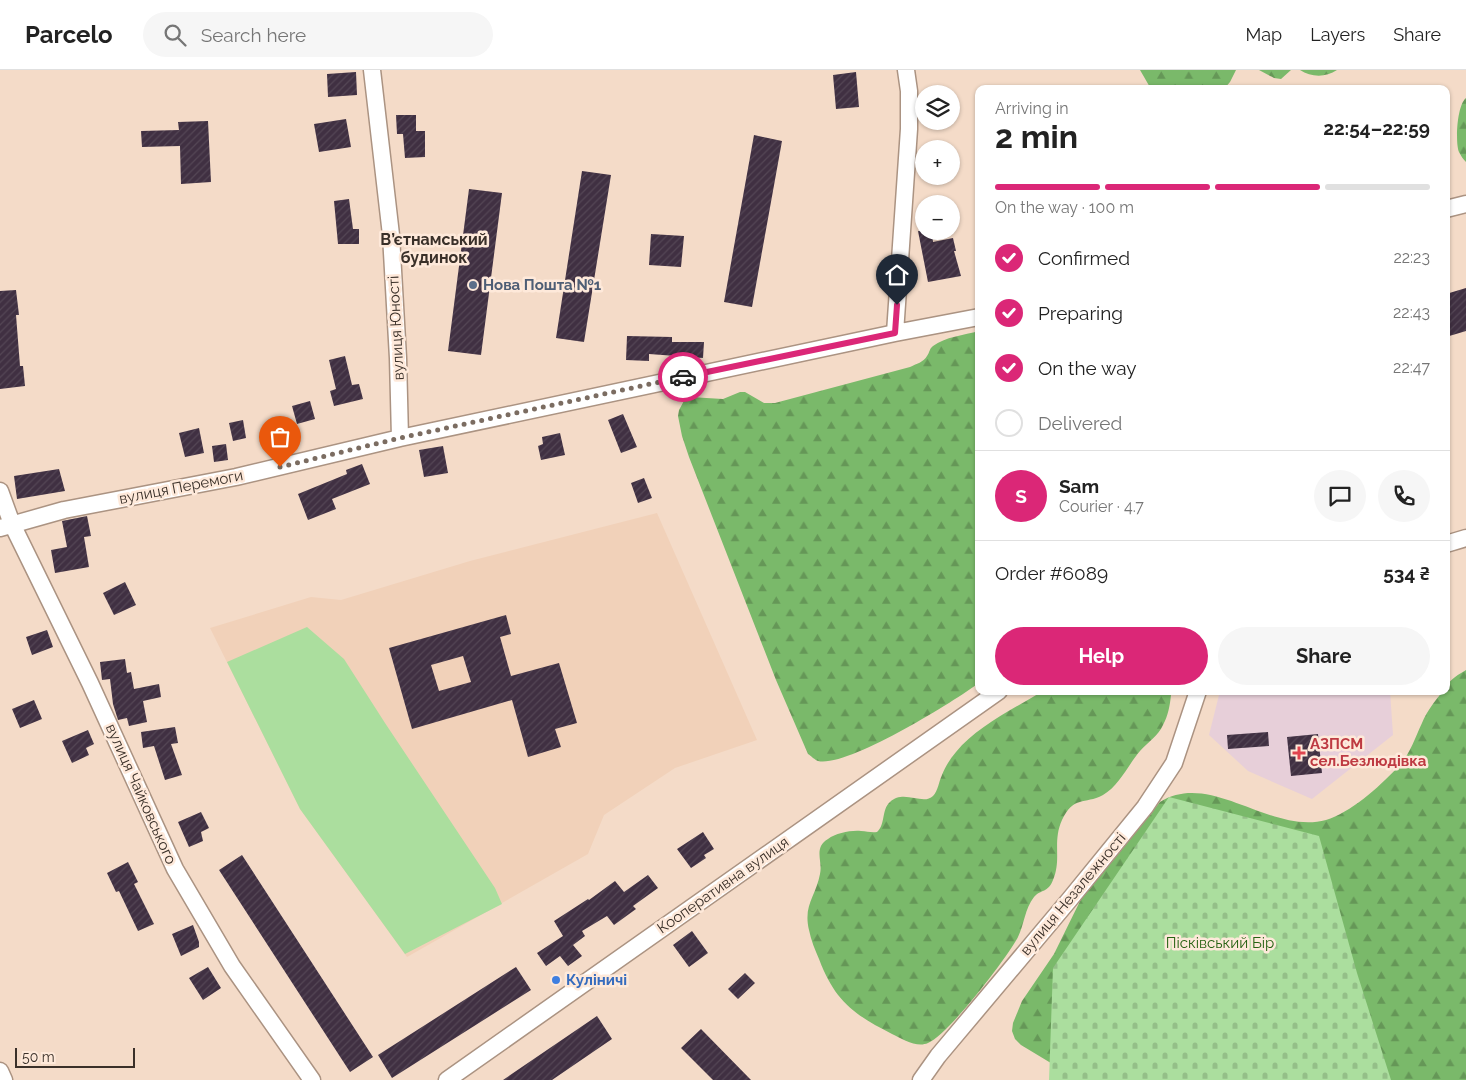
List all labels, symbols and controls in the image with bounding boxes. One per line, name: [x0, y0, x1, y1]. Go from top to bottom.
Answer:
search box: [143, 12, 493, 57]
text: Parcelo: [25, 20, 113, 49]
icon: search: [161, 21, 189, 49]
text: Search here: [201, 24, 306, 46]
text: Map: [1246, 24, 1282, 45]
text: Layers: [1310, 24, 1365, 45]
text: Share: [1393, 24, 1441, 45]
map controls: [915, 85, 960, 240]
button: layers: [915, 85, 960, 130]
text: Arriving in: [995, 99, 1069, 118]
text: 22:54–22:59: [1323, 117, 1430, 139]
text: 2 min: [995, 118, 1078, 155]
button: +: [915, 140, 960, 185]
button: −: [915, 195, 960, 240]
text: On the way · 100 m: [995, 198, 1134, 217]
district label: В’єтнамський будинок: [380, 230, 488, 267]
icon: check: [995, 244, 1023, 272]
text: Confirmed: [1038, 247, 1130, 269]
text: 22:23: [1393, 248, 1430, 267]
pin: [876, 254, 918, 305]
icon: home: [883, 261, 911, 289]
street label: вулиця Юності: [384, 275, 408, 381]
place label: Нова Пошта №1: [483, 276, 602, 294]
marker: Нова Пошта №1: [467, 279, 479, 291]
icon: check: [995, 299, 1023, 327]
text: Preparing: [1038, 302, 1123, 324]
text: 22:43: [1393, 303, 1430, 322]
courier: [658, 352, 708, 402]
icon: check: [995, 354, 1023, 382]
text: On the way: [1038, 357, 1137, 379]
text: 22:47: [1393, 358, 1430, 377]
icon: car: [669, 363, 697, 391]
text: Delivered: [1038, 412, 1122, 434]
pin: [259, 416, 301, 467]
icon: bag: [266, 423, 294, 451]
street label: вулиця Перемоги: [117, 466, 245, 508]
button: chat: [1314, 470, 1366, 522]
button: phone: [1378, 470, 1430, 522]
text: Sam: [1059, 475, 1099, 497]
text: S: [1015, 485, 1027, 507]
text: Courier · 4.7: [1059, 497, 1144, 516]
text: Order #6089: [995, 562, 1108, 584]
text: 534 ₴: [1383, 562, 1430, 584]
button: Help: [995, 627, 1208, 685]
button: Share: [1218, 627, 1430, 685]
street label: вулиця Чайковського: [102, 721, 180, 867]
place label: АЗПСМ сел.Безлюдівка: [1310, 735, 1427, 770]
marker: АЗПСМ сел.Безлюдівка: [1292, 746, 1306, 760]
street label: вулиця Незалежності: [1017, 829, 1129, 959]
street label: Кооперативна вулиця: [654, 833, 792, 937]
park label: Пісківський Бір: [1166, 934, 1274, 952]
place label: Куліничі: [566, 971, 627, 989]
marker: Куліничі: [550, 974, 562, 986]
scale bar: [15, 1045, 135, 1068]
text: 50 m: [22, 1049, 55, 1065]

